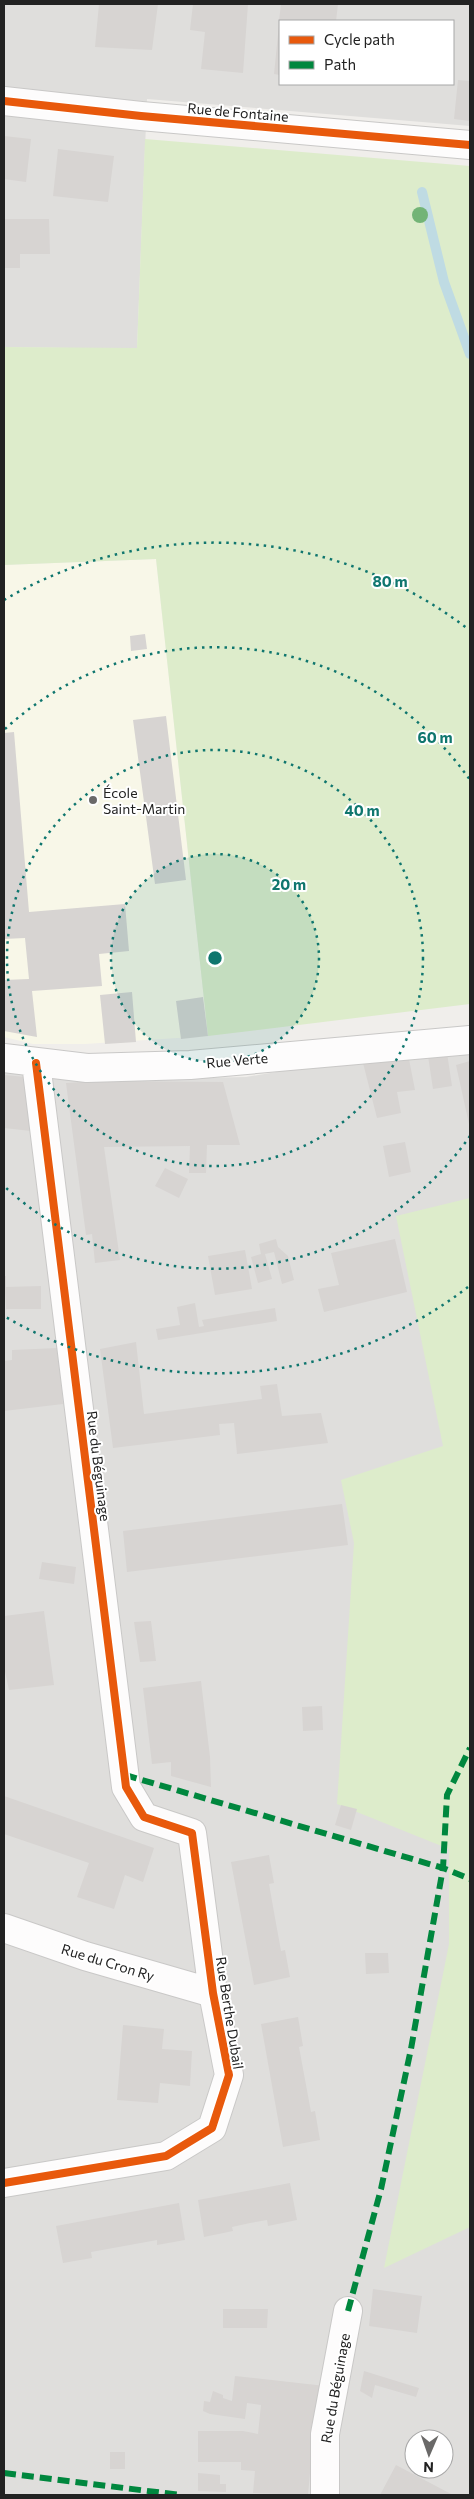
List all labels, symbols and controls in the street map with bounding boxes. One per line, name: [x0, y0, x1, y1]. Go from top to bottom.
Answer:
legend: [279, 20, 454, 85]
text: Cycle path: [324, 30, 395, 48]
text: Path: [324, 55, 356, 73]
street label: Rue de Fontaine: [187, 99, 289, 125]
text: 80 m: [372, 572, 408, 590]
text: 60 m: [417, 728, 453, 746]
place label: École Saint-Martin: [103, 784, 185, 817]
marker: École Saint-Martin: [87, 794, 99, 806]
text: 40 m: [344, 801, 380, 819]
text: 20 m: [272, 875, 306, 893]
centre of rings: [206, 949, 224, 967]
street label: Rue Verte: [205, 1049, 269, 1071]
street label: Rue du Béguinage: [84, 1410, 114, 1522]
street label: Rue du Cron Ry: [59, 1940, 157, 1984]
street label: Rue Berthe Dubail: [213, 1955, 247, 2071]
street label: Rue du Béguinage: [317, 2332, 353, 2444]
north arrow: [404, 2429, 454, 2479]
text: N: [423, 2459, 434, 2476]

